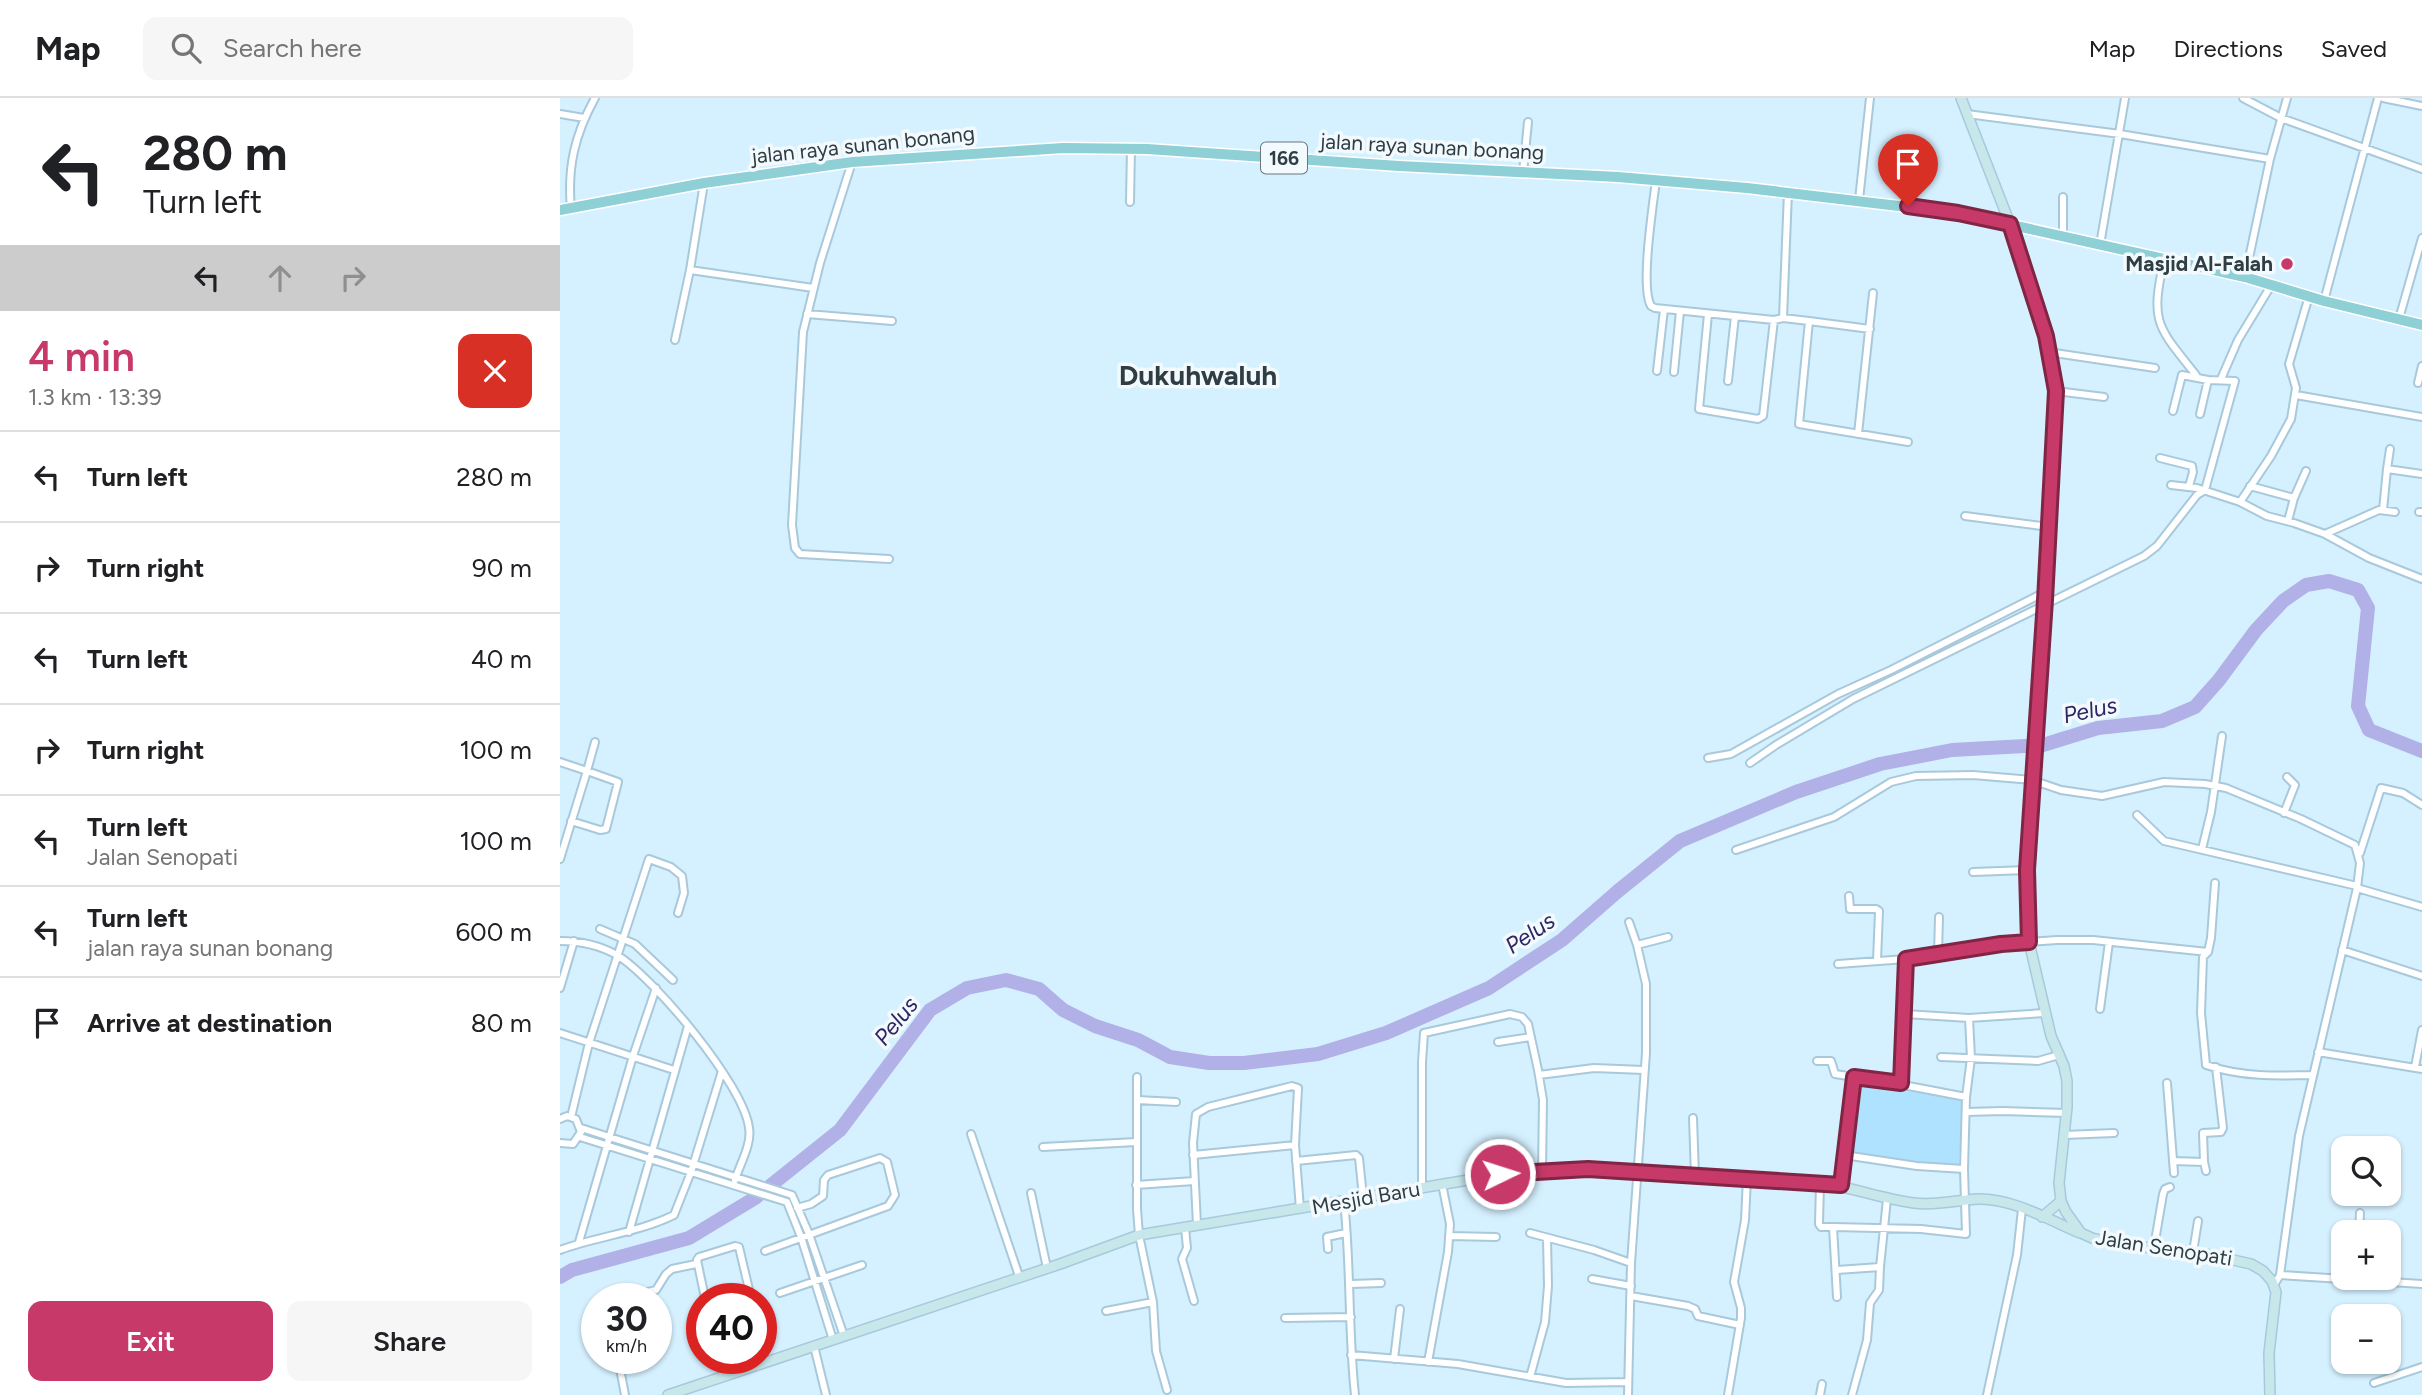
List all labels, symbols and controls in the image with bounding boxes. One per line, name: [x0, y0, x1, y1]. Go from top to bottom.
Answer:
search box: [143, 17, 633, 80]
text: Map: [35, 29, 101, 68]
icon: search: [167, 29, 205, 67]
text: Search here: [223, 32, 362, 64]
text: Map: [2089, 34, 2135, 63]
text: Directions: [2173, 34, 2283, 63]
text: Saved: [2321, 34, 2387, 63]
street label: jalan raya sunan bonang: [748, 120, 976, 169]
text: 280 m: [143, 123, 288, 182]
icon: left: [28, 126, 119, 217]
street label: jalan raya sunan bonang: [1317, 128, 1545, 165]
pin: [1878, 134, 1938, 206]
road number: 166: [1261, 142, 1307, 174]
icon: arrive: [1889, 145, 1927, 183]
text: Turn left: [143, 183, 262, 221]
place label: Masjid Al-Falah: [2125, 251, 2273, 276]
marker: Masjid Al-Falah: [2279, 256, 2295, 272]
icon: left: [188, 259, 226, 297]
icon: ahead: [261, 259, 299, 297]
icon: right: [334, 259, 372, 297]
text: 4 min: [28, 331, 135, 382]
button: close: [458, 334, 532, 408]
district label: Dukuhwaluh: [1119, 358, 1277, 392]
text: 1.3 km · 13:39: [28, 383, 162, 411]
icon: left: [28, 458, 66, 496]
text: Turn left: [87, 461, 188, 493]
text: 280 m: [456, 461, 532, 493]
icon: right: [28, 549, 66, 587]
text: Turn right: [87, 552, 204, 584]
text: 90 m: [472, 552, 532, 584]
icon: left: [28, 640, 66, 678]
text: Turn left: [87, 643, 188, 675]
text: 40 m: [471, 643, 532, 675]
water label: Pelus: [2060, 691, 2120, 729]
icon: right: [28, 731, 66, 769]
text: Turn right: [87, 734, 204, 766]
text: 100 m: [459, 734, 532, 766]
text: Turn left: [87, 811, 188, 843]
icon: left: [28, 822, 66, 860]
text: 100 m: [459, 825, 532, 857]
text: Jalan Senopati: [87, 843, 238, 871]
text: Turn left: [87, 902, 188, 934]
water label: Pelus: [1500, 906, 1561, 960]
icon: left: [28, 913, 66, 951]
text: 600 m: [455, 916, 532, 948]
text: jalan raya sunan bonang: [87, 934, 333, 962]
water label: Pelus: [868, 991, 924, 1051]
icon: arrive: [28, 1004, 66, 1042]
text: Arrive at destination: [87, 1007, 332, 1039]
text: 80 m: [471, 1007, 532, 1039]
map controls: [2331, 1136, 2401, 1374]
button: search: [2331, 1136, 2401, 1206]
position arrow: [1463, 1137, 1537, 1211]
street label: Mesjid Baru: [1310, 1176, 1422, 1219]
button: +: [2331, 1220, 2401, 1290]
street label: Jalan Senopati: [2094, 1224, 2234, 1271]
speed limit sign: 40: [686, 1283, 777, 1374]
text: 30: [605, 1298, 648, 1340]
button: Exit: [28, 1301, 273, 1381]
button: Share: [287, 1301, 532, 1381]
button: −: [2331, 1304, 2401, 1374]
text: km/h: [606, 1335, 647, 1357]

